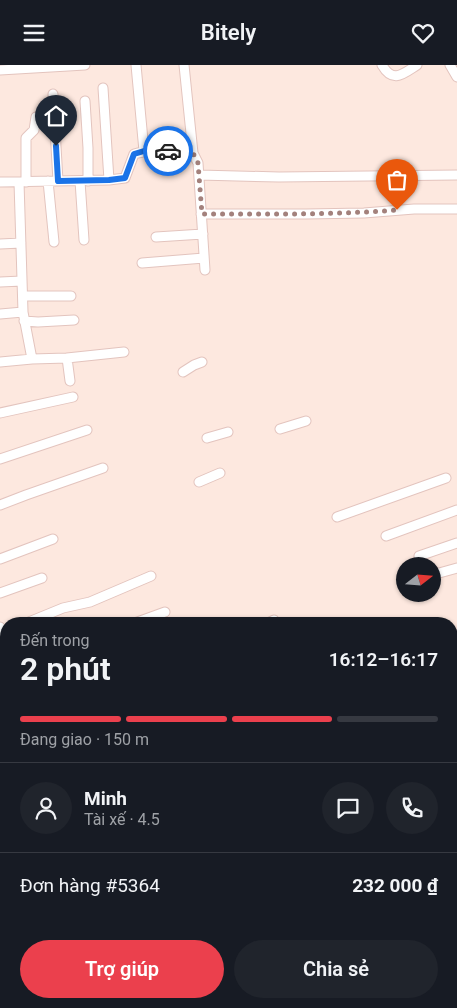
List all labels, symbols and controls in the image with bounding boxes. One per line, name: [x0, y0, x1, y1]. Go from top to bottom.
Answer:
icon: menu: [20, 19, 48, 47]
icon: heart: [409, 19, 437, 47]
text: Bitely: [201, 20, 256, 45]
pin: [35, 95, 77, 146]
icon: home: [42, 102, 70, 130]
courier: [143, 126, 193, 176]
icon: car: [154, 137, 182, 165]
pin: [376, 159, 418, 210]
icon: bag: [383, 166, 411, 194]
north arrow: [396, 557, 441, 603]
map controls: [396, 557, 441, 602]
text: Đến trong: [20, 631, 89, 650]
text: 16:12–16:17: [329, 648, 438, 671]
text: 2 phút: [20, 650, 111, 688]
text: Đang giao · 150 m: [20, 730, 149, 749]
button: person: [20, 782, 72, 834]
button: chat: [322, 782, 374, 834]
button: phone: [386, 782, 438, 834]
text: Minh: [84, 787, 127, 810]
text: Tài xế · 4.5: [84, 810, 160, 829]
text: Đơn hàng #5364: [20, 874, 160, 897]
text: 232 000 ₫: [352, 874, 438, 897]
button: Trợ giúp: [20, 940, 224, 998]
button: Chia sẻ: [234, 940, 438, 998]

